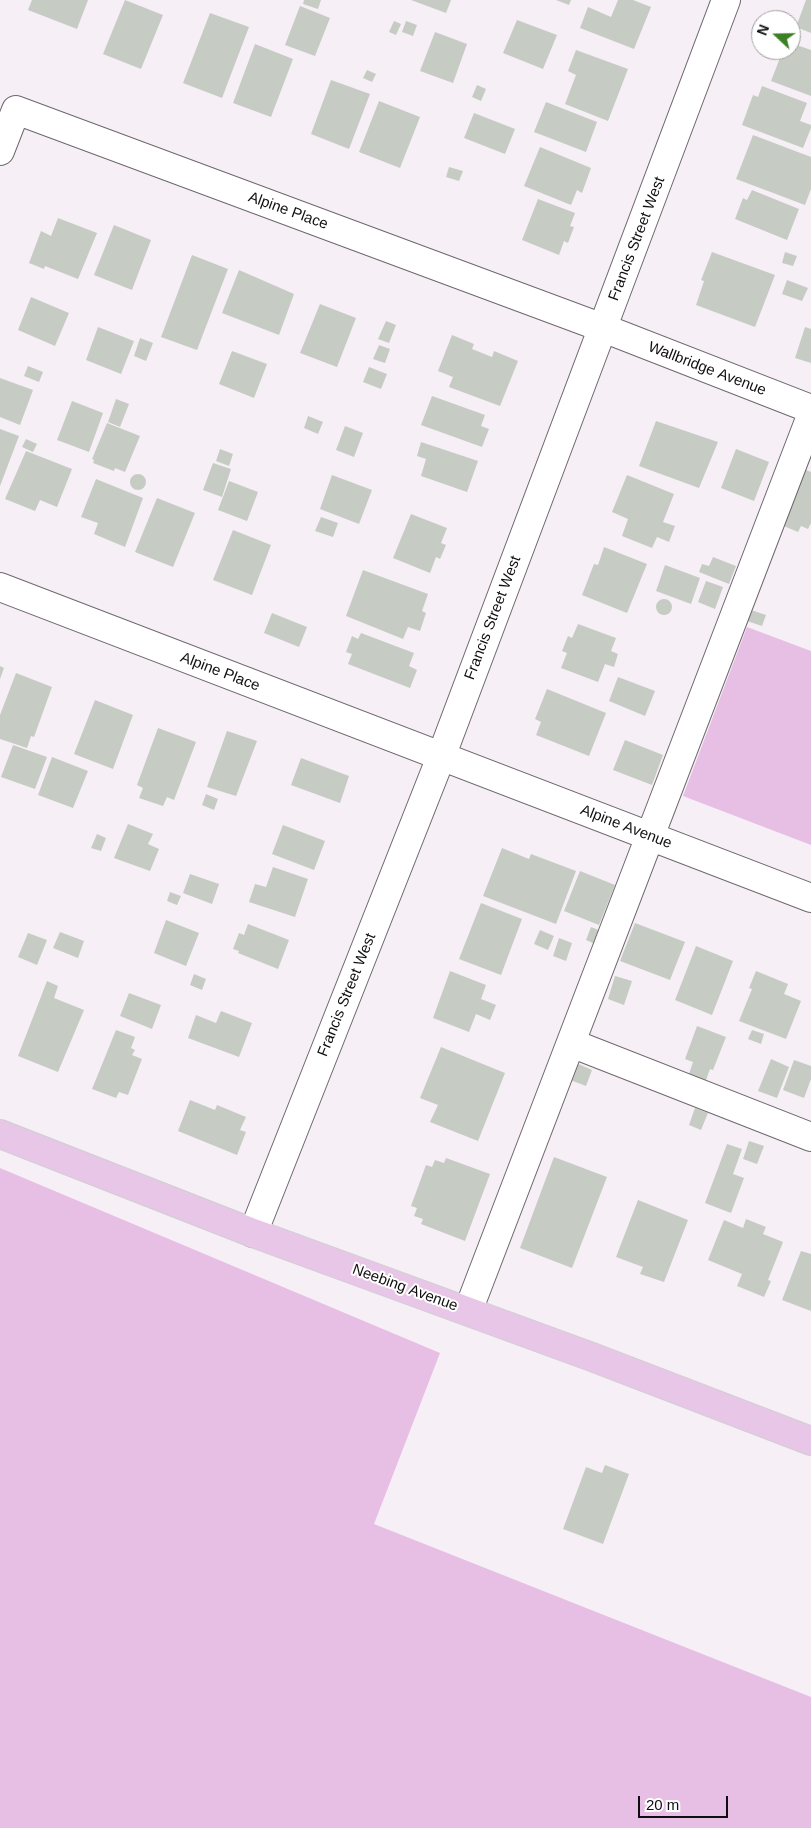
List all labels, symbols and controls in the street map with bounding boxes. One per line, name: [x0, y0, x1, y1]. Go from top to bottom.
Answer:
north arrow: [751, 10, 801, 60]
text: N: [754, 22, 772, 38]
street label: Francis Street West: [605, 174, 669, 304]
street label: Alpine Place: [246, 188, 330, 234]
street label: Wallbridge Avenue: [645, 338, 769, 400]
street label: Francis Street West: [461, 553, 525, 683]
street label: Alpine Place: [178, 649, 262, 695]
street label: Alpine Avenue: [578, 801, 674, 853]
street label: Francis Street West: [314, 931, 380, 1059]
street label: Neebing Avenue: [350, 1261, 460, 1315]
scale bar: [641, 1786, 731, 1818]
text: 20 m: [646, 1796, 679, 1813]

